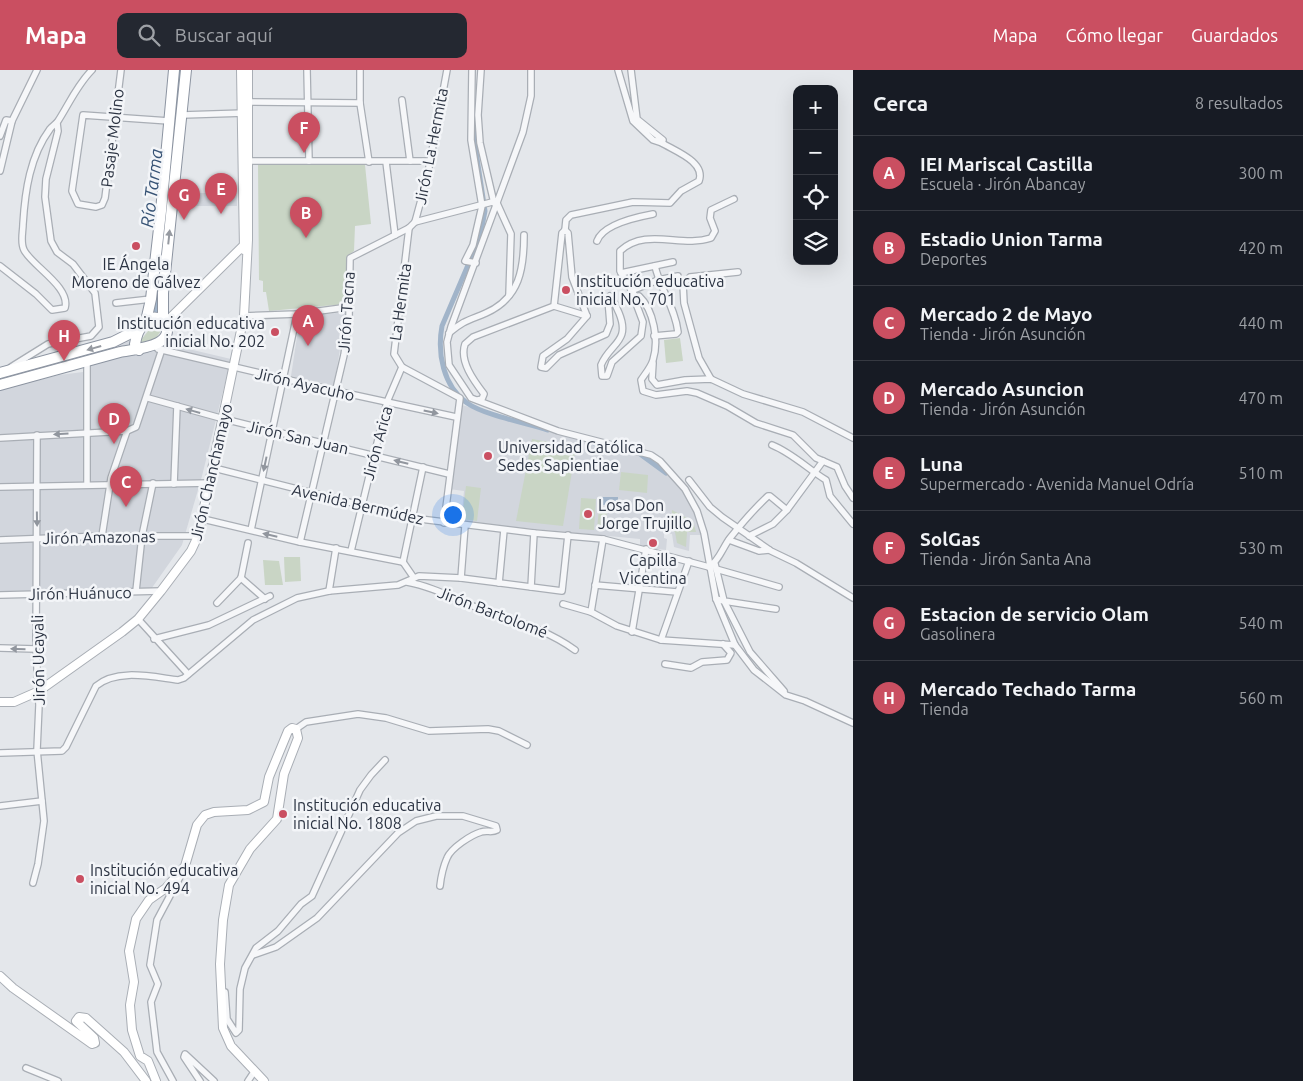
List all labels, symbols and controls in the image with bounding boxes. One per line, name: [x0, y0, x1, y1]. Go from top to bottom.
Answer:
search box: [117, 13, 467, 58]
icon: search: [135, 21, 163, 49]
text: Mapa: [25, 22, 87, 49]
text: Buscar aquí: [175, 24, 272, 46]
text: Mapa: [993, 25, 1038, 45]
text: Cómo llegar: [1066, 25, 1163, 45]
text: Guardados: [1191, 25, 1278, 45]
map controls: [793, 85, 838, 265]
button: +: [793, 85, 838, 130]
street label: Jirón La Hermita: [411, 86, 451, 206]
street label: Pasaje Molino: [97, 88, 127, 188]
text: Cerca: [873, 91, 928, 115]
text: 8 resultados: [1195, 94, 1283, 112]
pin: F: [288, 112, 320, 153]
button: −: [793, 130, 838, 175]
water label: Río Tarma: [136, 147, 166, 229]
text: IEI Mariscal Castilla: [920, 153, 1093, 175]
text: A: [883, 164, 895, 182]
text: 300 m: [1238, 164, 1283, 182]
pin: E: [205, 173, 237, 214]
button: locate: [793, 175, 838, 220]
text: Escuela · Jirón Abancay: [920, 175, 1085, 193]
pin: G: [168, 179, 200, 220]
pin: B: [290, 197, 322, 238]
button: layers: [793, 220, 838, 265]
one-way arrow: [165, 228, 173, 244]
text: Estadio Union Tarma: [920, 228, 1103, 250]
text: B: [884, 239, 894, 257]
text: 420 m: [1238, 239, 1283, 257]
marker: IE Ángela Moreno de Gálvez: [130, 240, 142, 252]
text: Deportes: [920, 250, 987, 268]
place label: IE Ángela Moreno de Gálvez: [71, 253, 201, 291]
street label: La Hermita: [386, 262, 414, 342]
street label: Jirón Tacna: [334, 271, 358, 353]
place label: Institución educativa inicial No. 701: [576, 272, 724, 308]
marker: Institución educativa inicial No. 701: [560, 284, 572, 296]
text: Mercado 2 de Mayo: [920, 303, 1093, 325]
pin: A: [292, 305, 324, 346]
place label: Institución educativa inicial No. 202: [117, 314, 265, 350]
text: C: [884, 314, 894, 332]
text: 440 m: [1238, 314, 1283, 332]
pin: H: [48, 320, 80, 361]
text: Tienda · Jirón Asunción: [920, 325, 1086, 343]
marker: Institución educativa inicial No. 202: [269, 326, 281, 338]
one-way arrow: [86, 344, 101, 352]
street label: Jirón Ayacuho: [254, 364, 356, 404]
text: Mercado Asuncion: [920, 378, 1084, 400]
text: D: [883, 389, 895, 407]
text: 470 m: [1238, 389, 1283, 407]
text: Tienda · Jirón Asunción: [920, 400, 1086, 418]
street label: Jirón Chanchamayo: [186, 402, 236, 542]
pin: D: [98, 403, 130, 444]
street label: Jirón Arica: [358, 404, 396, 482]
one-way arrow: [185, 406, 200, 414]
one-way arrow: [424, 408, 440, 416]
street label: Jirón San Juan: [245, 417, 351, 457]
one-way arrow: [52, 431, 68, 439]
place label: Universidad Católica Sedes Sapientiae: [498, 438, 643, 474]
marker: Universidad Católica Sedes Sapientiae: [482, 450, 494, 462]
text: Luna: [920, 453, 963, 475]
one-way arrow: [261, 457, 269, 473]
one-way arrow: [394, 458, 409, 466]
text: E: [884, 464, 894, 482]
text: 510 m: [1238, 464, 1283, 482]
pin: C: [110, 466, 142, 507]
text: Supermercado · Avenida Manuel Odría: [920, 475, 1194, 493]
street label: Avenida Bermúdez: [290, 480, 426, 528]
place label: Losa Don Jorge Trujillo: [598, 496, 692, 532]
your location: [440, 502, 466, 528]
marker: Losa Don Jorge Trujillo: [582, 508, 594, 520]
one-way arrow: [33, 511, 41, 527]
street label: Jirón Amazonas: [42, 527, 156, 547]
text: SolGas: [920, 528, 980, 550]
one-way arrow: [262, 531, 277, 539]
marker: Capilla Vicentina: [647, 537, 659, 549]
text: F: [885, 539, 894, 557]
text: 530 m: [1238, 539, 1283, 557]
text: Tienda · Jirón Santa Ana: [920, 550, 1092, 568]
place label: Capilla Vicentina: [619, 551, 687, 587]
street label: Jirón Huánuco: [28, 583, 132, 603]
street label: Jirón Bartolomé: [436, 583, 550, 641]
text: Estacion de servicio Olam: [920, 603, 1149, 625]
text: G: [883, 614, 895, 632]
text: 540 m: [1238, 614, 1283, 632]
street label: Jirón Ucayali: [28, 615, 48, 705]
text: Gasolinera: [920, 625, 995, 643]
one-way arrow: [10, 645, 26, 653]
text: Mercado Techado Tarma: [920, 678, 1136, 700]
text: H: [883, 689, 895, 707]
text: 560 m: [1238, 689, 1283, 707]
text: Tienda: [920, 700, 969, 718]
place label: Institución educativa inicial No. 1808: [293, 796, 441, 832]
marker: Institución educativa inicial No. 1808: [277, 808, 289, 820]
place label: Institución educativa inicial No. 494: [90, 861, 238, 897]
marker: Institución educativa inicial No. 494: [74, 873, 86, 885]

